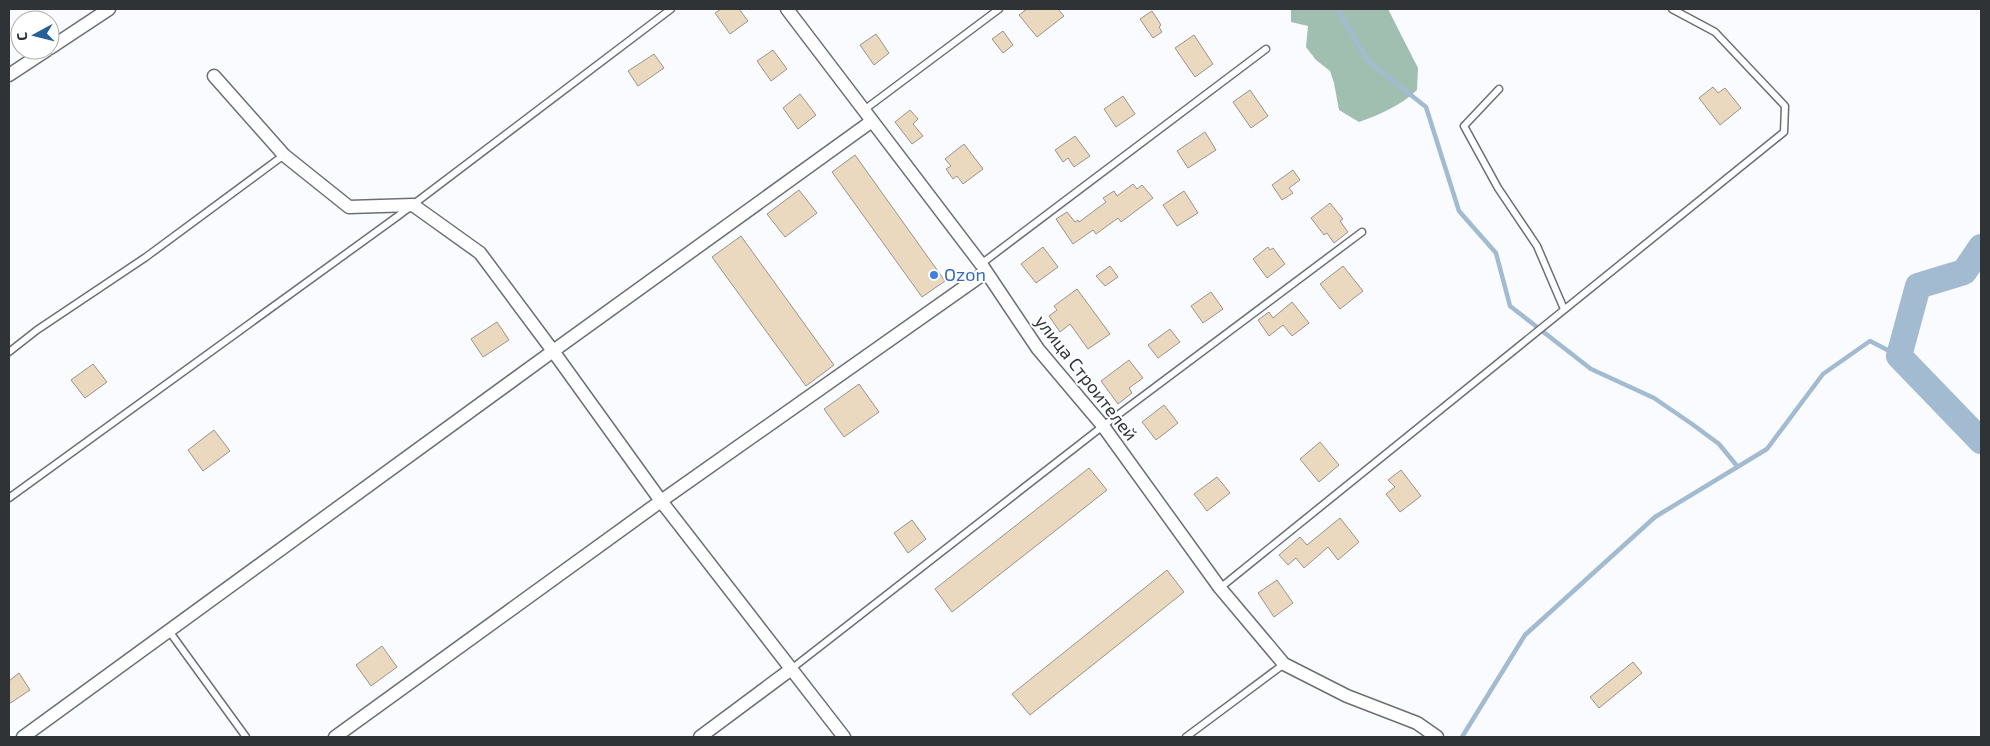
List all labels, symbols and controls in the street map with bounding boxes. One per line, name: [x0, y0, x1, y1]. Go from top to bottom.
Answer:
north arrow: [10, 10, 60, 60]
text: С: [13, 32, 31, 42]
place label: Ozon: [944, 263, 986, 285]
marker: Ozon: [928, 269, 940, 281]
street label: улица Строителей: [1031, 310, 1143, 445]

